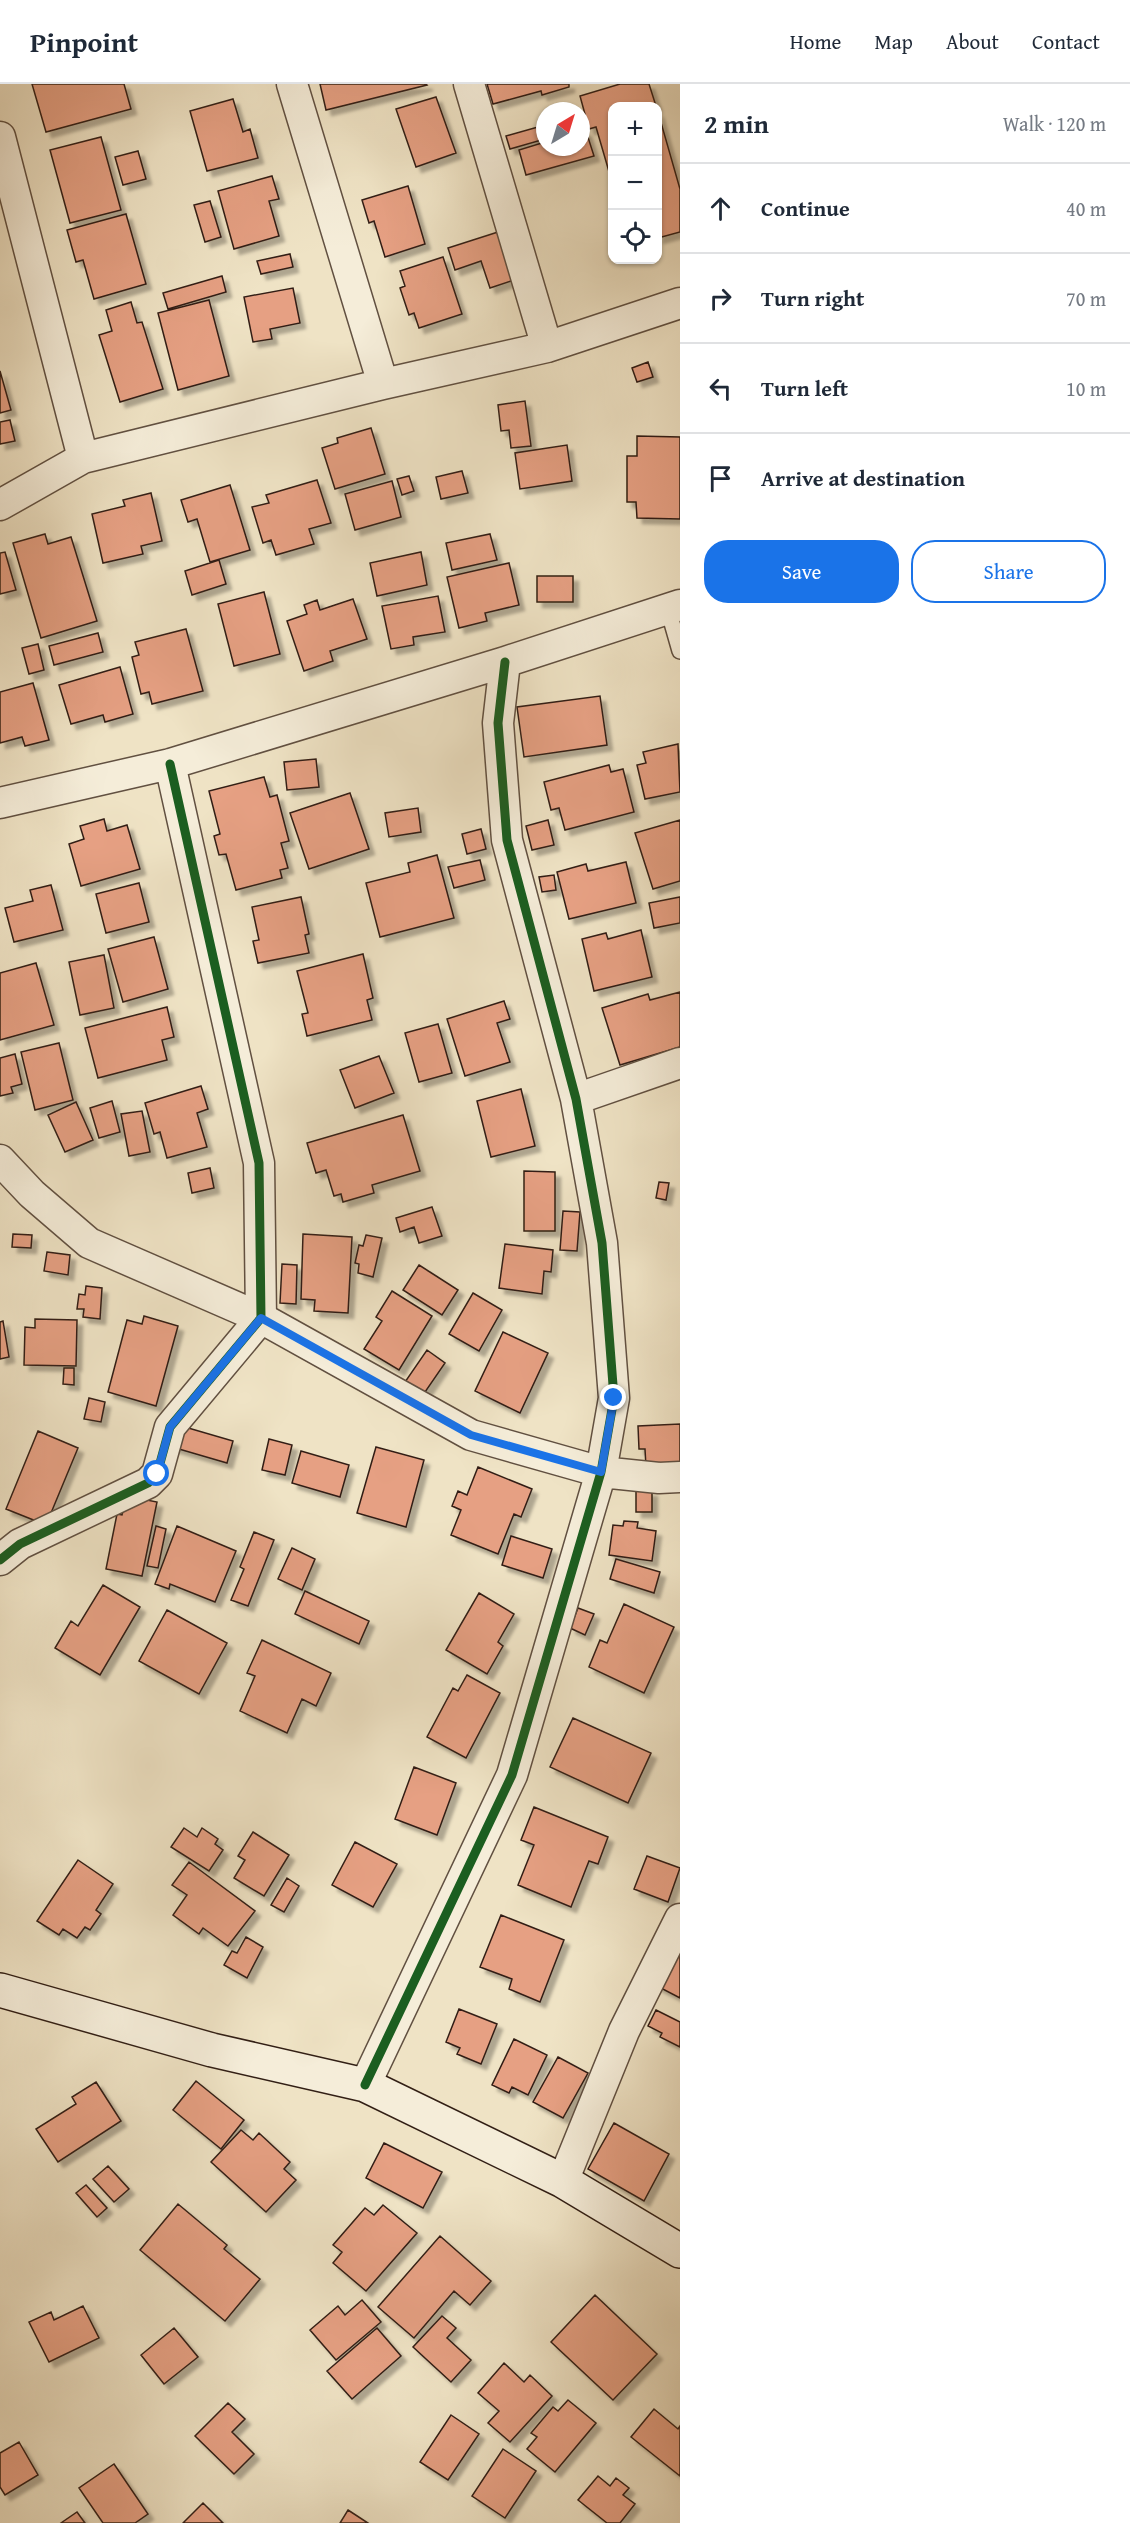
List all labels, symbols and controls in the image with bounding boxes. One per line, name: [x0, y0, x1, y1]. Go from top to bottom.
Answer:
text: Pinpoint: [30, 21, 138, 62]
text: Home: [790, 26, 841, 57]
text: Map: [874, 26, 913, 57]
text: About: [946, 26, 999, 57]
text: Contact: [1032, 26, 1100, 57]
north arrow: [536, 102, 590, 156]
map controls: [608, 102, 662, 264]
button: +: [608, 102, 662, 156]
text: 2 min: [704, 104, 769, 143]
text: Walk · 120 m: [1003, 109, 1106, 138]
button: −: [608, 156, 662, 210]
icon: ahead: [704, 192, 737, 225]
text: Continue: [761, 192, 850, 224]
text: 40 m: [1066, 194, 1106, 223]
button: locate: [608, 210, 662, 264]
icon: right: [704, 282, 737, 315]
text: Turn right: [761, 282, 864, 314]
text: 70 m: [1066, 284, 1106, 313]
icon: left: [704, 372, 737, 405]
text: Turn left: [761, 372, 848, 404]
text: 10 m: [1066, 374, 1106, 403]
icon: arrive: [704, 462, 737, 495]
text: Arrive at destination: [761, 462, 965, 494]
button: Save: [704, 540, 899, 603]
button: Share: [911, 540, 1106, 603]
route end: [600, 1384, 626, 1410]
route start: [143, 1460, 169, 1486]

